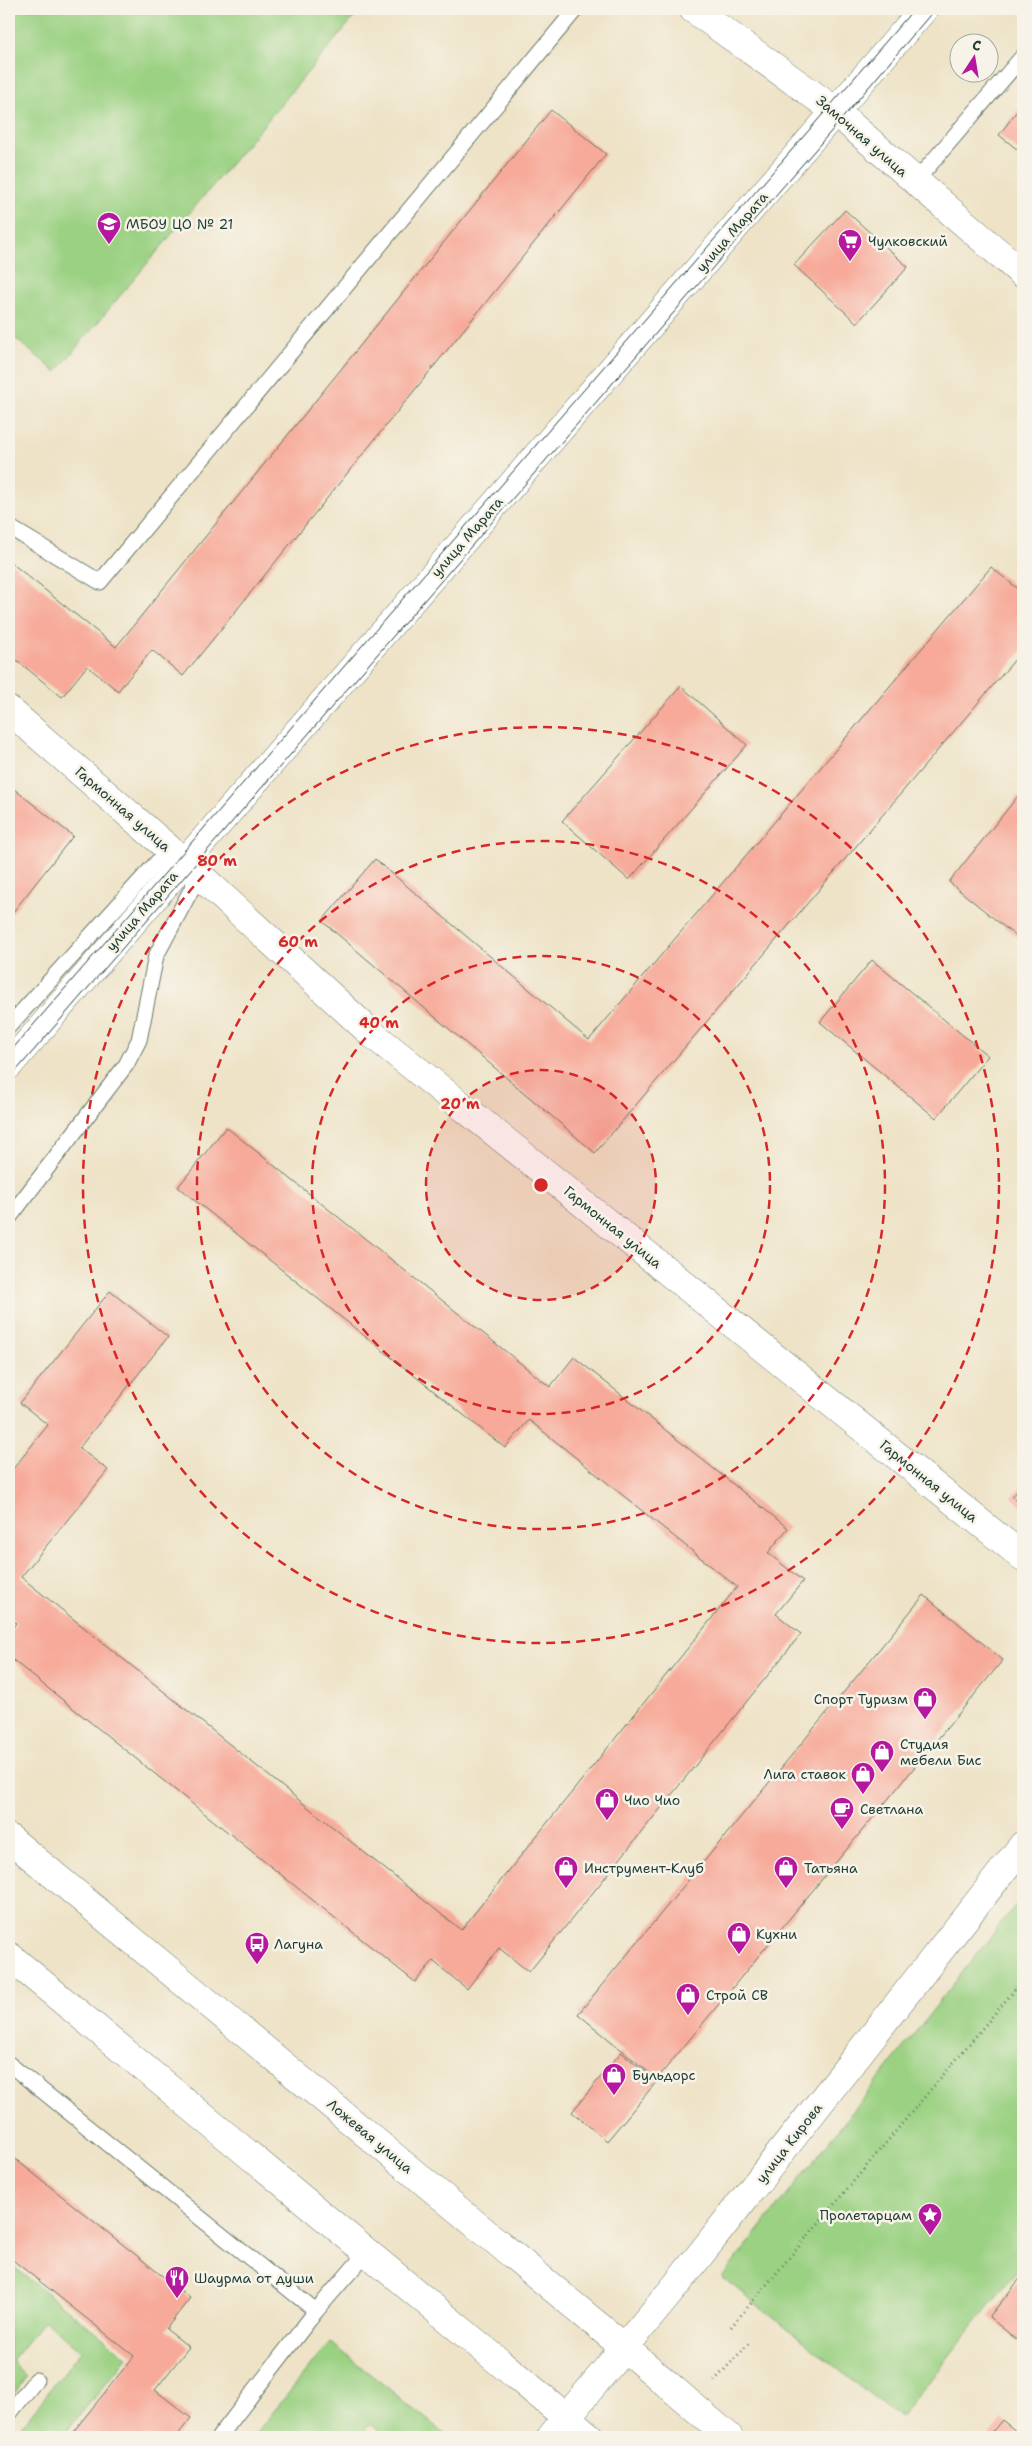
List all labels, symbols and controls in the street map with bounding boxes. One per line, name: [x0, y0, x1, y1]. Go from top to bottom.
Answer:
north arrow: [950, 32, 1000, 82]
text: С: [971, 36, 983, 55]
street label: Замочная улица: [813, 91, 912, 181]
street label: улица Марата: [692, 188, 772, 276]
school or university icon: МБОУ ЦО № 21: [96, 211, 122, 245]
place label: МБОУ ЦО № 21: [126, 215, 233, 233]
supermarket icon: Чулковский: [837, 228, 863, 262]
place label: Чулковский: [868, 232, 948, 250]
street label: улица Марата: [427, 493, 507, 581]
street label: Гармонная улица: [71, 762, 175, 856]
text: 80 m: [197, 851, 237, 871]
street label: улица Марата: [102, 867, 182, 955]
text: 60 m: [278, 932, 318, 952]
text: 40 m: [359, 1013, 399, 1033]
text: 20 m: [440, 1094, 480, 1114]
centre of rings: [532, 1176, 550, 1194]
street label: Гармонная улица: [560, 1182, 666, 1272]
street label: Гармонная улица: [876, 1436, 982, 1526]
shop icon: Спорт Туризм: [912, 1686, 938, 1720]
place label: Спорт Туризм: [814, 1690, 908, 1708]
place label: Студия мебели Бис: [900, 1735, 982, 1769]
shop icon: Студия мебели Бис: [869, 1739, 895, 1773]
shop icon: Лига ставок: [850, 1761, 876, 1795]
place label: Лига ставок: [763, 1765, 847, 1783]
shop icon: Чио Чио: [594, 1787, 620, 1821]
place label: Чио Чио: [624, 1791, 680, 1809]
cafe icon: Светлана: [829, 1796, 855, 1830]
place label: Светлана: [860, 1800, 923, 1818]
shop icon: Инструмент-Клуб: [553, 1855, 579, 1889]
shop icon: Татьяна: [773, 1855, 799, 1889]
place label: Инструмент-Клуб: [584, 1859, 704, 1877]
place label: Татьяна: [804, 1859, 858, 1877]
shop icon: Кухни: [726, 1921, 752, 1955]
place label: Кухни: [756, 1925, 797, 1943]
bus stop icon: Лагуна: [244, 1931, 270, 1965]
place label: Лагуна: [274, 1935, 323, 1953]
shop icon: Строй СВ: [675, 1982, 701, 2016]
place label: Строй СВ: [706, 1986, 768, 2004]
shop icon: Бульдорс: [601, 2062, 627, 2096]
place label: Бульдорс: [632, 2066, 696, 2084]
street label: Ложевая улица: [323, 2095, 417, 2177]
street label: улица Кирова: [752, 2099, 826, 2187]
place icon: Пролетарцам: [917, 2202, 943, 2236]
place label: Пролетарцам: [820, 2206, 912, 2224]
restaurant icon: Шаурма от души: [164, 2265, 190, 2299]
place label: Шаурма от души: [194, 2269, 314, 2287]

